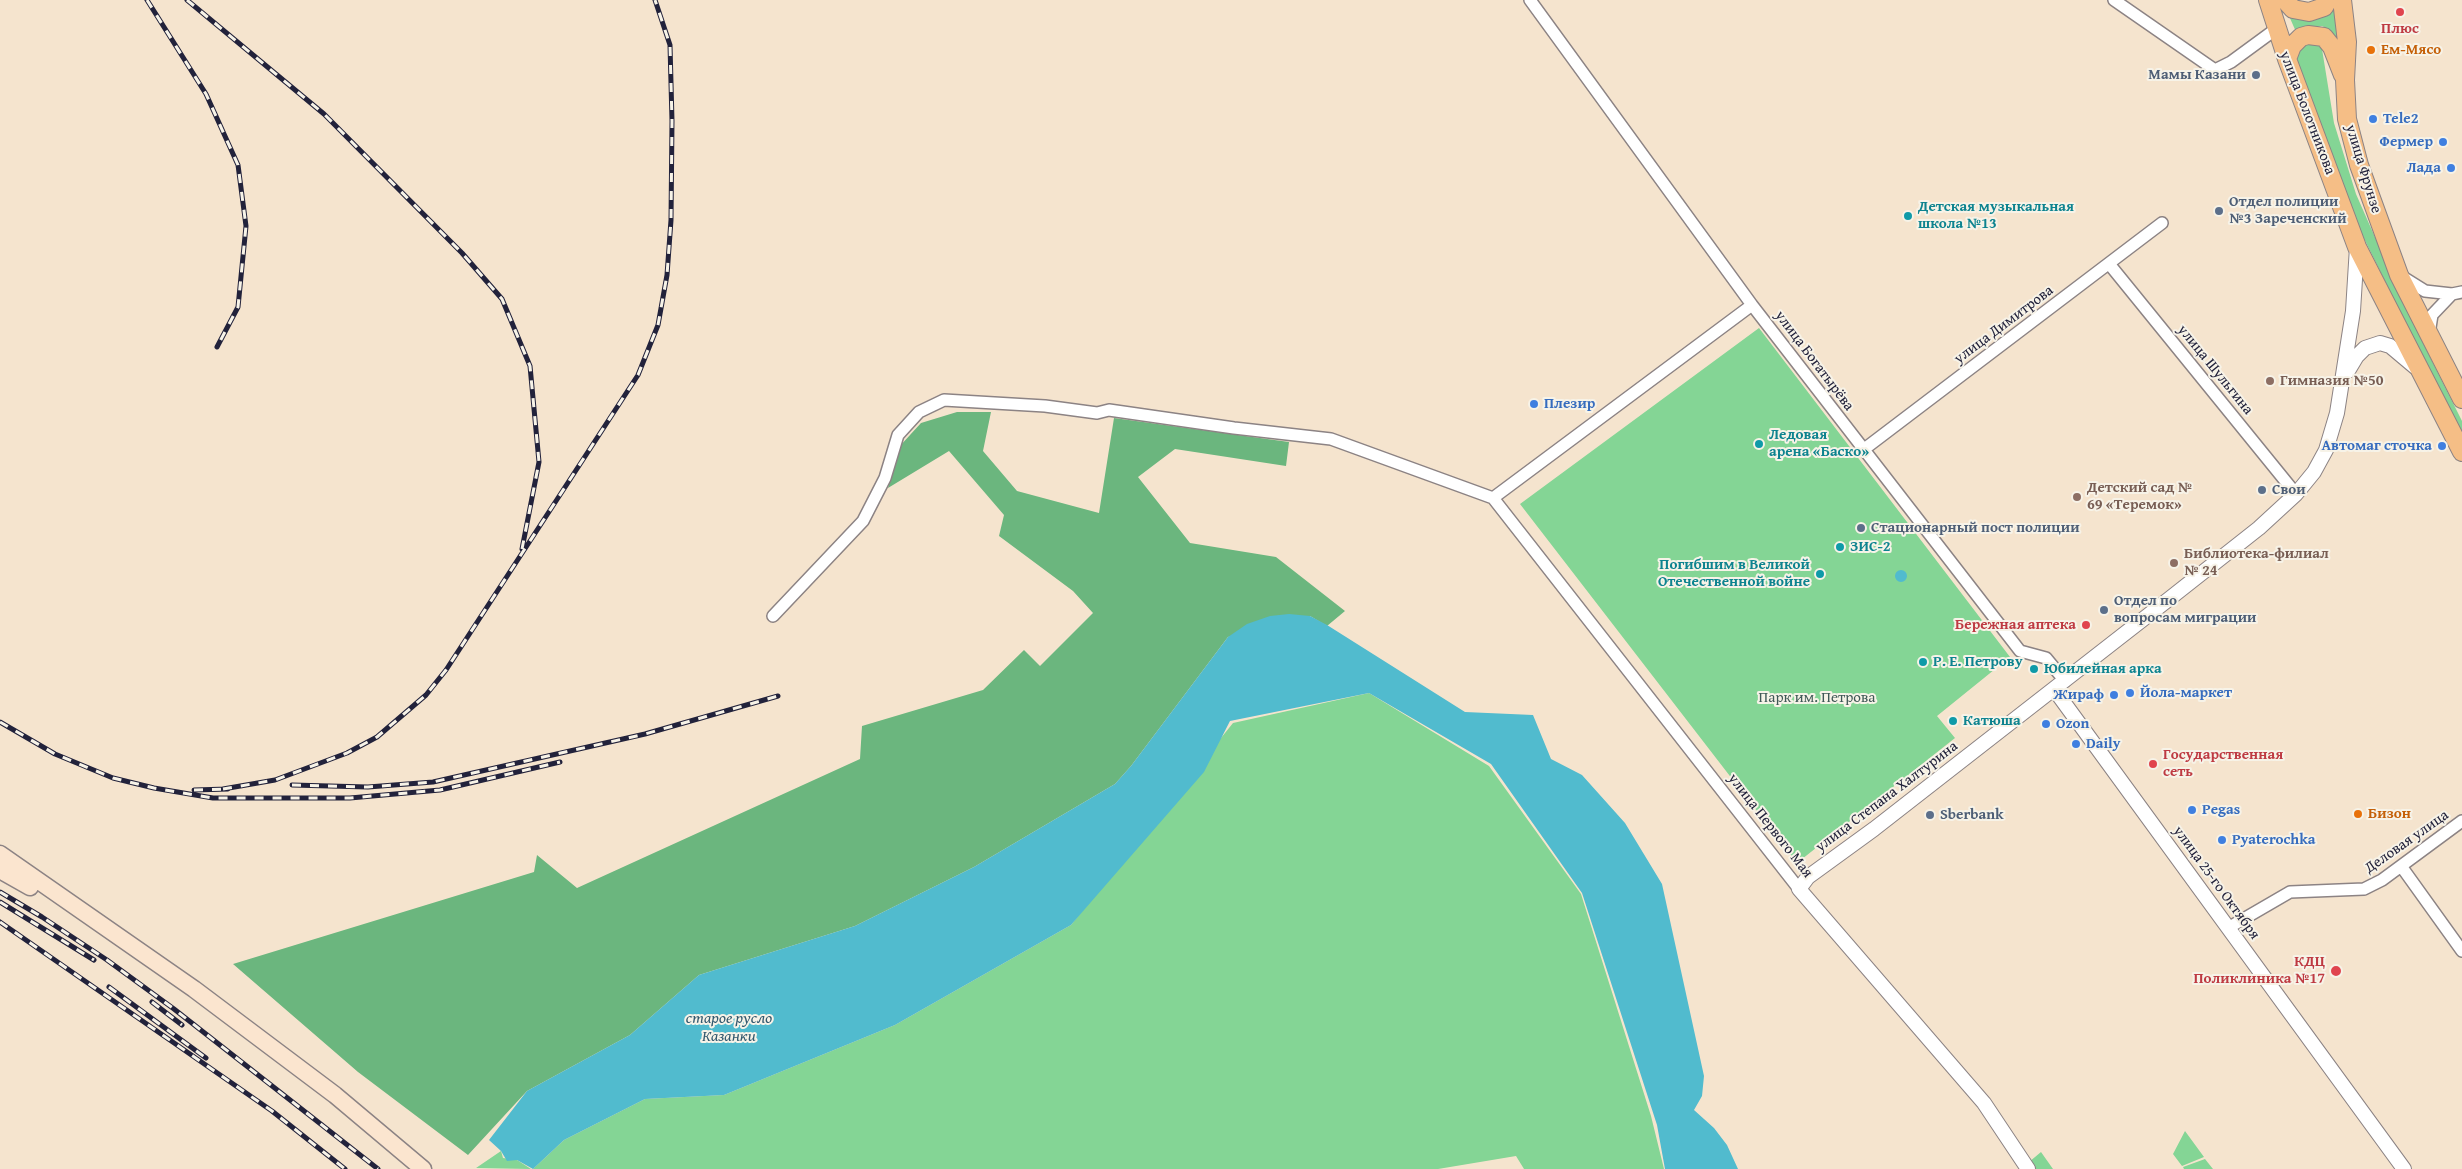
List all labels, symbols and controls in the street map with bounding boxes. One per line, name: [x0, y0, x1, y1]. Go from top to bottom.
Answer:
marker: Плюс: [2394, 6, 2406, 18]
place label: Плюс: [2381, 20, 2419, 38]
place label: Ем-Мясо: [2381, 41, 2441, 59]
marker: Ем-Мясо: [2365, 44, 2377, 56]
street label: улица Болотникова: [2275, 49, 2339, 177]
place label: Мамы Казани: [2148, 66, 2246, 84]
marker: Мамы Казани: [2250, 69, 2262, 81]
place label: Tele2: [2383, 110, 2418, 128]
marker: Tele2: [2367, 113, 2379, 125]
street label: улица Фрунзе: [2341, 123, 2385, 215]
place label: Фермер: [2380, 133, 2433, 151]
marker: Фермер: [2437, 136, 2449, 148]
place label: Лада: [2406, 159, 2441, 177]
marker: Лада: [2445, 162, 2457, 174]
place label: Отдел полиции №3 Зареченский: [2229, 193, 2347, 228]
place label: Детская музыкальная школа №13: [1918, 198, 2074, 233]
marker: Отдел полиции №3 Зареченский: [2213, 205, 2225, 217]
marker: Детская музыкальная школа №13: [1902, 210, 1914, 222]
street label: улица Димитрова: [1951, 282, 2057, 368]
street label: улица Богатырёва: [1770, 307, 1858, 415]
street label: улица Шульгина: [2173, 321, 2257, 419]
place label: Гимназия №50: [2280, 372, 2383, 390]
marker: Гимназия №50: [2264, 375, 2276, 387]
place label: Плезир: [1544, 395, 1595, 413]
marker: Плезир: [1528, 398, 1540, 410]
place label: Ледовая арена «Баско»: [1769, 426, 1869, 461]
place label: Автомаг сточка: [2321, 437, 2432, 455]
marker: Ледовая арена «Баско»: [1753, 438, 1765, 450]
marker: Автомаг сточка: [2436, 440, 2448, 452]
place label: Детский сад № 69 «Теремок»: [2087, 479, 2192, 514]
place label: Свои: [2272, 481, 2306, 499]
marker: Свои: [2256, 484, 2268, 496]
marker: Детский сад № 69 «Теремок»: [2071, 491, 2083, 503]
place label: Стационарный пост полиции: [1871, 519, 2080, 537]
marker: Стационарный пост полиции: [1855, 522, 1867, 534]
place label: ЗИС-2: [1850, 538, 1891, 556]
marker: ЗИС-2: [1834, 541, 1846, 553]
place label: Библиотека-филиал № 24: [2184, 545, 2329, 580]
place label: Погибшим в Великой Отечественной войне: [1658, 556, 1810, 591]
marker: Библиотека-филиал № 24: [2168, 557, 2180, 569]
marker: Погибшим в Великой Отечественной войне: [1814, 568, 1826, 580]
place label: Отдел по вопросам миграции: [2114, 592, 2257, 627]
marker: Отдел по вопросам миграции: [2098, 604, 2110, 616]
place label: Бережная аптека: [1955, 616, 2076, 634]
marker: Бережная аптека: [2080, 619, 2092, 631]
place label: Р. Е. Петрову: [1933, 653, 2023, 671]
marker: Р. Е. Петрову: [1917, 656, 1929, 668]
place label: Юбилейная арка: [2044, 660, 2162, 678]
marker: Юбилейная арка: [2028, 663, 2040, 675]
place label: Йола-маркет: [2140, 684, 2232, 702]
place label: Жираф: [2053, 686, 2104, 704]
marker: Йола-маркет: [2124, 687, 2136, 699]
park label: Парк им. Петрова: [1759, 689, 1875, 707]
marker: Жираф: [2108, 689, 2120, 701]
place label: Катюша: [1963, 712, 2021, 730]
marker: Катюша: [1947, 715, 1959, 727]
place label: Ozon: [2056, 715, 2089, 733]
marker: Ozon: [2040, 718, 2052, 730]
place label: Daily: [2086, 735, 2120, 753]
street label: улица Степана Халтурина: [1812, 738, 1962, 856]
marker: Daily: [2070, 738, 2082, 750]
place label: Государственная сеть: [2163, 746, 2283, 781]
marker: Государственная сеть: [2147, 758, 2159, 770]
street label: улица Первого Мая: [1724, 770, 1816, 882]
place label: Pegas: [2202, 801, 2240, 819]
marker: Pegas: [2186, 804, 2198, 816]
place label: Бизон: [2368, 805, 2411, 823]
place label: Sberbank: [1940, 806, 2004, 824]
street label: Деловая улица: [2362, 806, 2452, 878]
marker: Бизон: [2352, 808, 2364, 820]
marker: Sberbank: [1924, 809, 1936, 821]
street label: улица 25-го Октября: [2169, 823, 2263, 943]
place label: Pyaterochka: [2232, 831, 2315, 849]
marker: Pyaterochka: [2216, 834, 2228, 846]
place label: КДЦ Поликлиника №17: [2193, 953, 2325, 988]
marker: КДЦ Поликлиника №17: [2329, 964, 2343, 978]
water label: старое русло Казанки: [686, 1009, 772, 1047]

